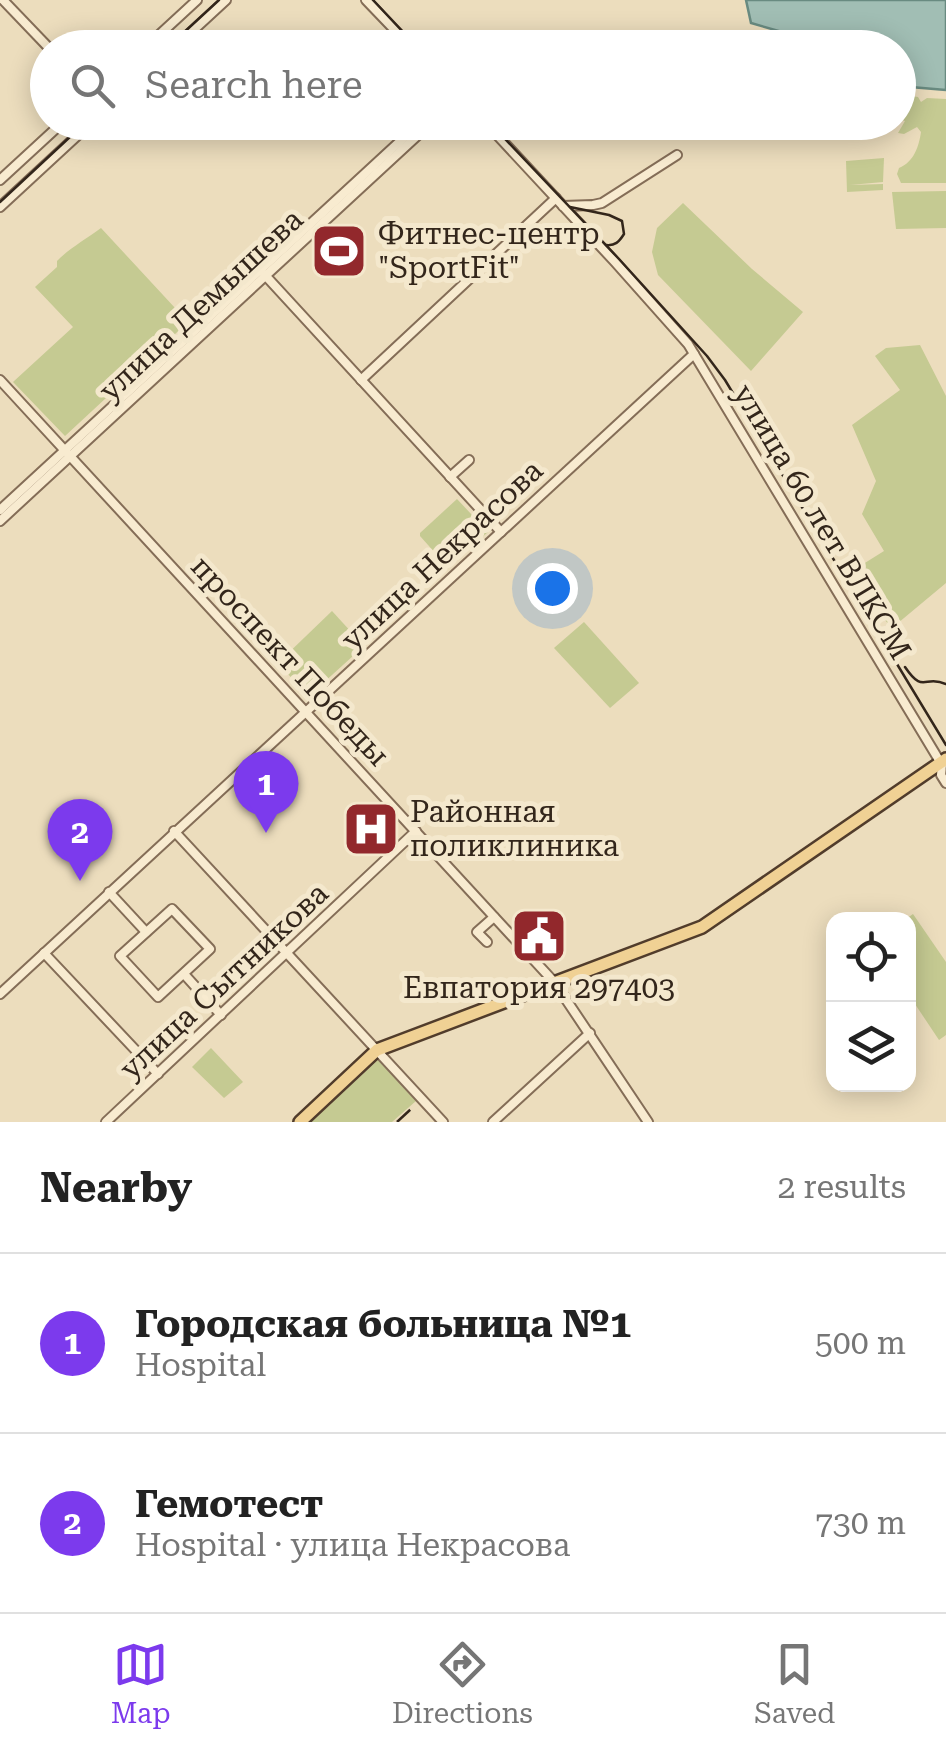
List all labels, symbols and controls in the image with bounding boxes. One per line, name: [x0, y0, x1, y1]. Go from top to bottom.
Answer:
search box: [30, 30, 916, 140]
icon: search: [65, 58, 120, 113]
text: Search here: [145, 63, 363, 107]
street label: улица Демышева: [92, 201, 310, 408]
place label: Фитнес-центр "SportFit": [378, 216, 600, 285]
sports icon: Фитнес-центр "SportFit": [309, 221, 369, 281]
street label: улица 60 лет ВЛКСМ: [726, 378, 918, 666]
street label: улица Некрасова: [334, 452, 550, 657]
street label: проспект Победы: [184, 549, 397, 773]
your location: [527, 563, 578, 614]
pin: 1: [234, 750, 298, 833]
place label: Районная поликлиника: [410, 794, 619, 863]
pin: 2: [48, 798, 112, 881]
hospital icon: Районная поликлиника: [341, 799, 401, 859]
street label: улица Сытникова: [112, 875, 335, 1086]
public building icon: Евпатория 297403: [509, 906, 569, 966]
map controls: [826, 912, 916, 1092]
button: locate: [826, 912, 916, 1002]
place label: Евпатория 297403: [403, 970, 675, 1005]
button: layers: [826, 1002, 916, 1092]
text: Nearby: [40, 1163, 192, 1212]
text: 2 results: [778, 1168, 906, 1206]
text: Городская больница №1: [135, 1302, 631, 1346]
text: 1: [64, 1324, 81, 1362]
text: 500 m: [815, 1324, 906, 1362]
text: Hospital: [135, 1346, 266, 1384]
text: Гемотест: [135, 1482, 323, 1526]
text: 2: [64, 1504, 81, 1542]
text: 730 m: [815, 1504, 906, 1542]
text: Hospital · улица Некрасова: [135, 1526, 570, 1564]
tab: Map: [111, 1637, 171, 1730]
tab: Directions: [392, 1637, 533, 1730]
tab: Saved: [754, 1637, 835, 1730]

